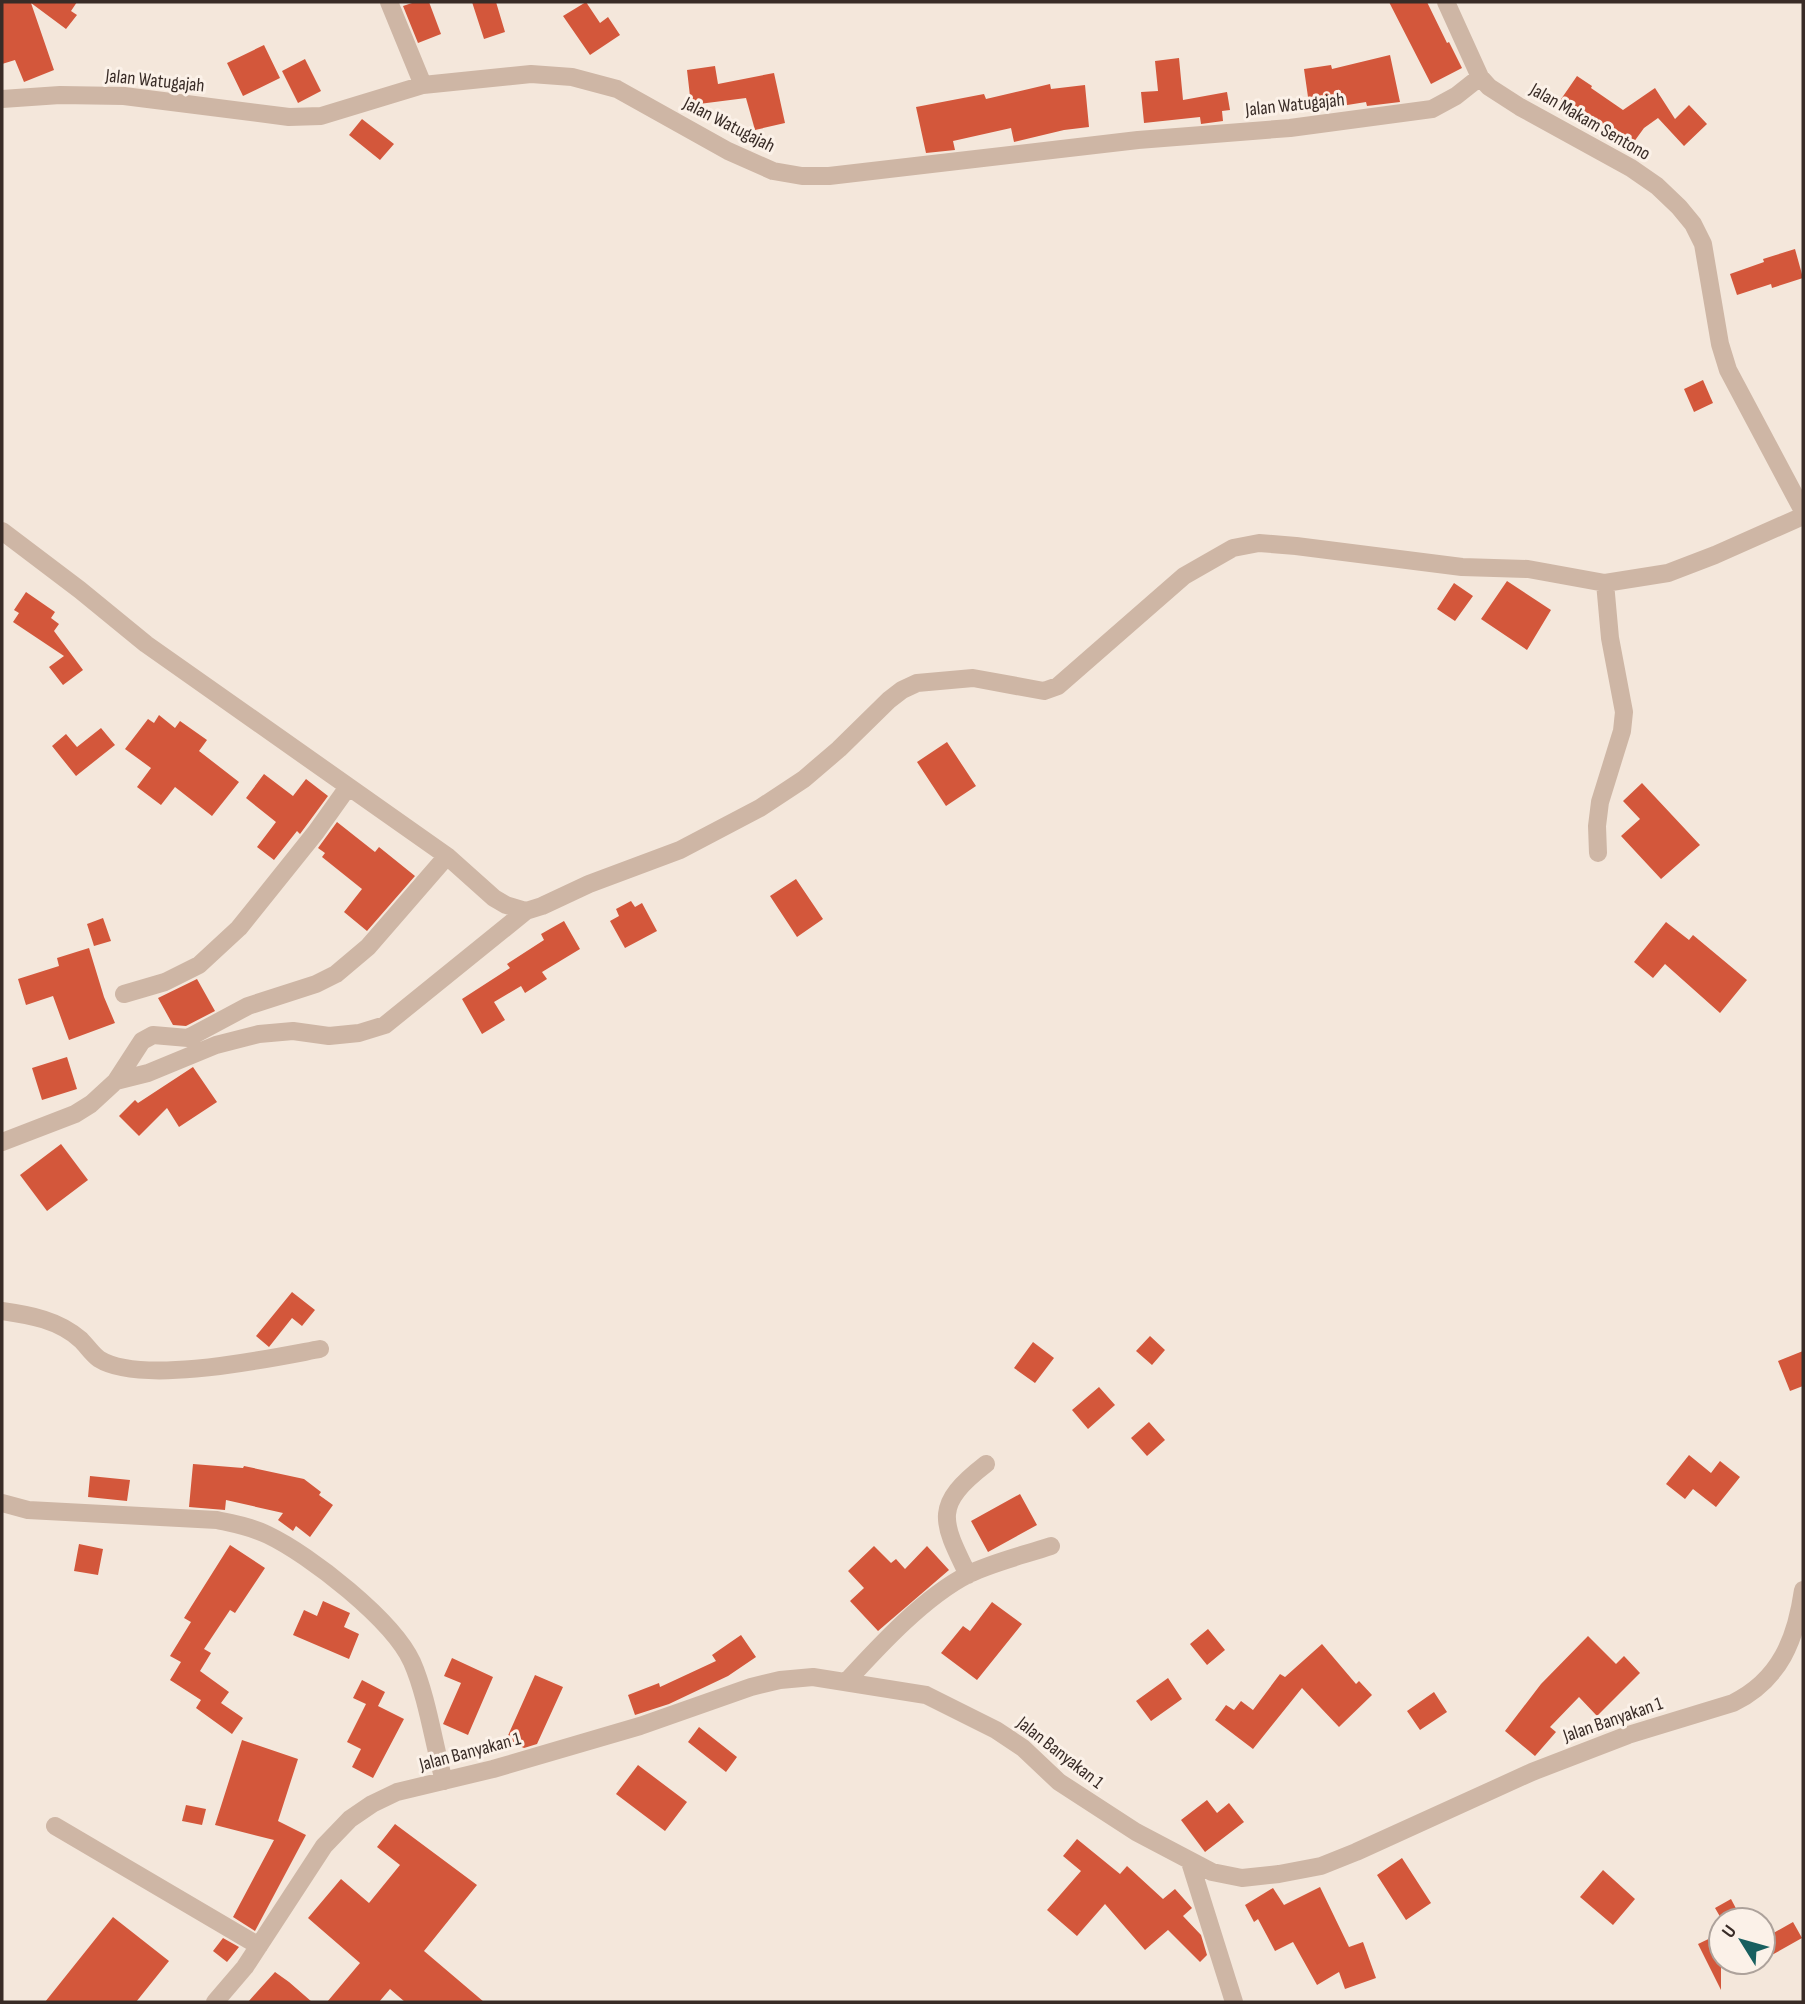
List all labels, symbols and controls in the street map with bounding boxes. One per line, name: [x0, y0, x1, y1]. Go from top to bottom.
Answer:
street label: Jalan Watugajah: [103, 64, 206, 98]
street label: Jalan Makam Sentono: [1525, 78, 1654, 166]
street label: Jalan Watugajah: [1243, 88, 1346, 122]
street label: Jalan Watugajah: [679, 92, 779, 158]
street label: Jalan Banyakan 1: [1559, 1692, 1666, 1748]
street label: Jalan Banyakan 1: [1011, 1711, 1108, 1794]
street label: Jalan Banyakan 1: [416, 1727, 523, 1777]
north arrow: [1707, 1906, 1777, 1976]
text: U: [1717, 1921, 1742, 1943]

